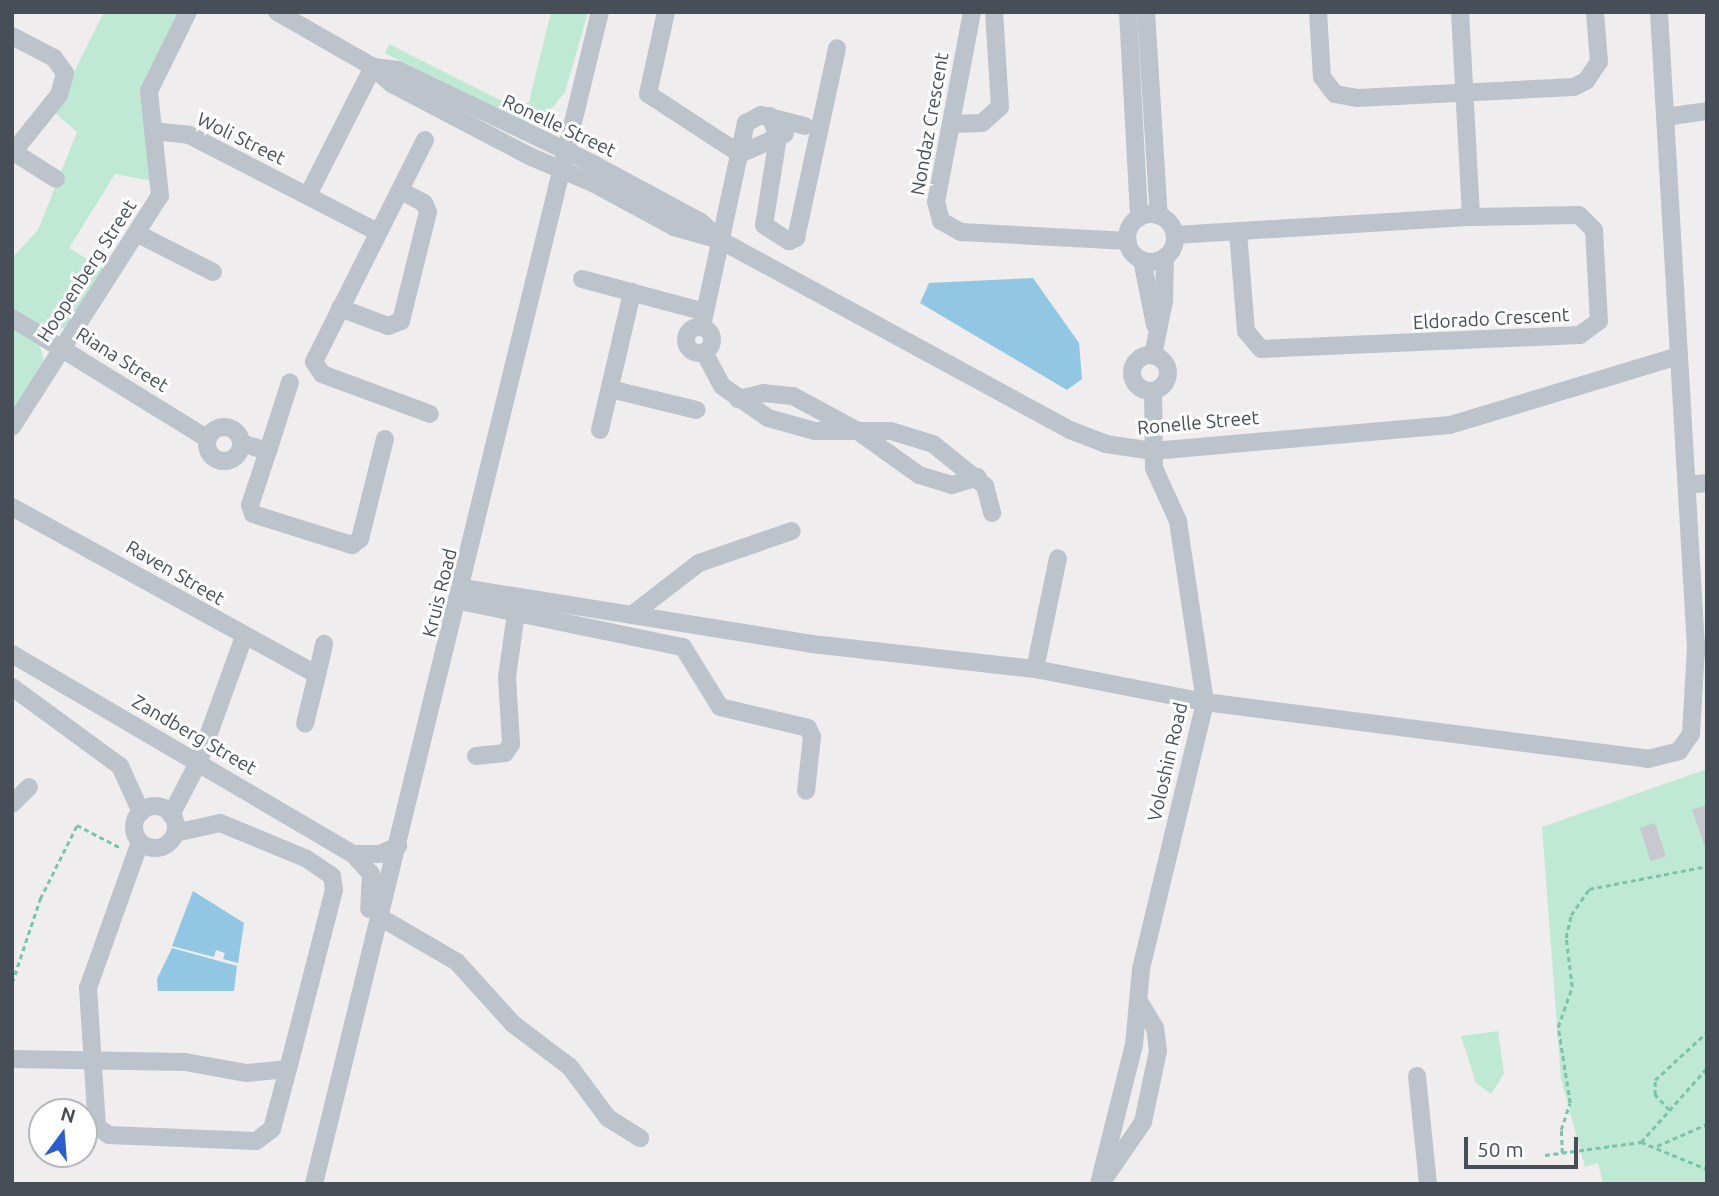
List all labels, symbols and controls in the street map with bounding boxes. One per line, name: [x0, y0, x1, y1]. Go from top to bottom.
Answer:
street label: Nondaz Crescent: [906, 51, 954, 197]
street label: Ronelle Street: [499, 90, 619, 162]
street label: Woli Street: [193, 108, 289, 170]
street label: Hoopenberg Street: [32, 196, 142, 346]
street label: Eldorado Crescent: [1412, 304, 1570, 334]
street label: Riana Street: [72, 323, 172, 397]
street label: Ronelle Street: [1136, 406, 1260, 440]
street label: Raven Street: [122, 536, 228, 610]
street label: Kruis Road: [418, 546, 462, 640]
street label: Zandberg Street: [128, 690, 260, 780]
street label: Voloshin Road: [1143, 700, 1193, 824]
north arrow: [28, 1098, 98, 1168]
text: N: [58, 1102, 78, 1127]
scale bar: [1467, 1122, 1581, 1166]
text: 50 m: [1477, 1137, 1524, 1161]

